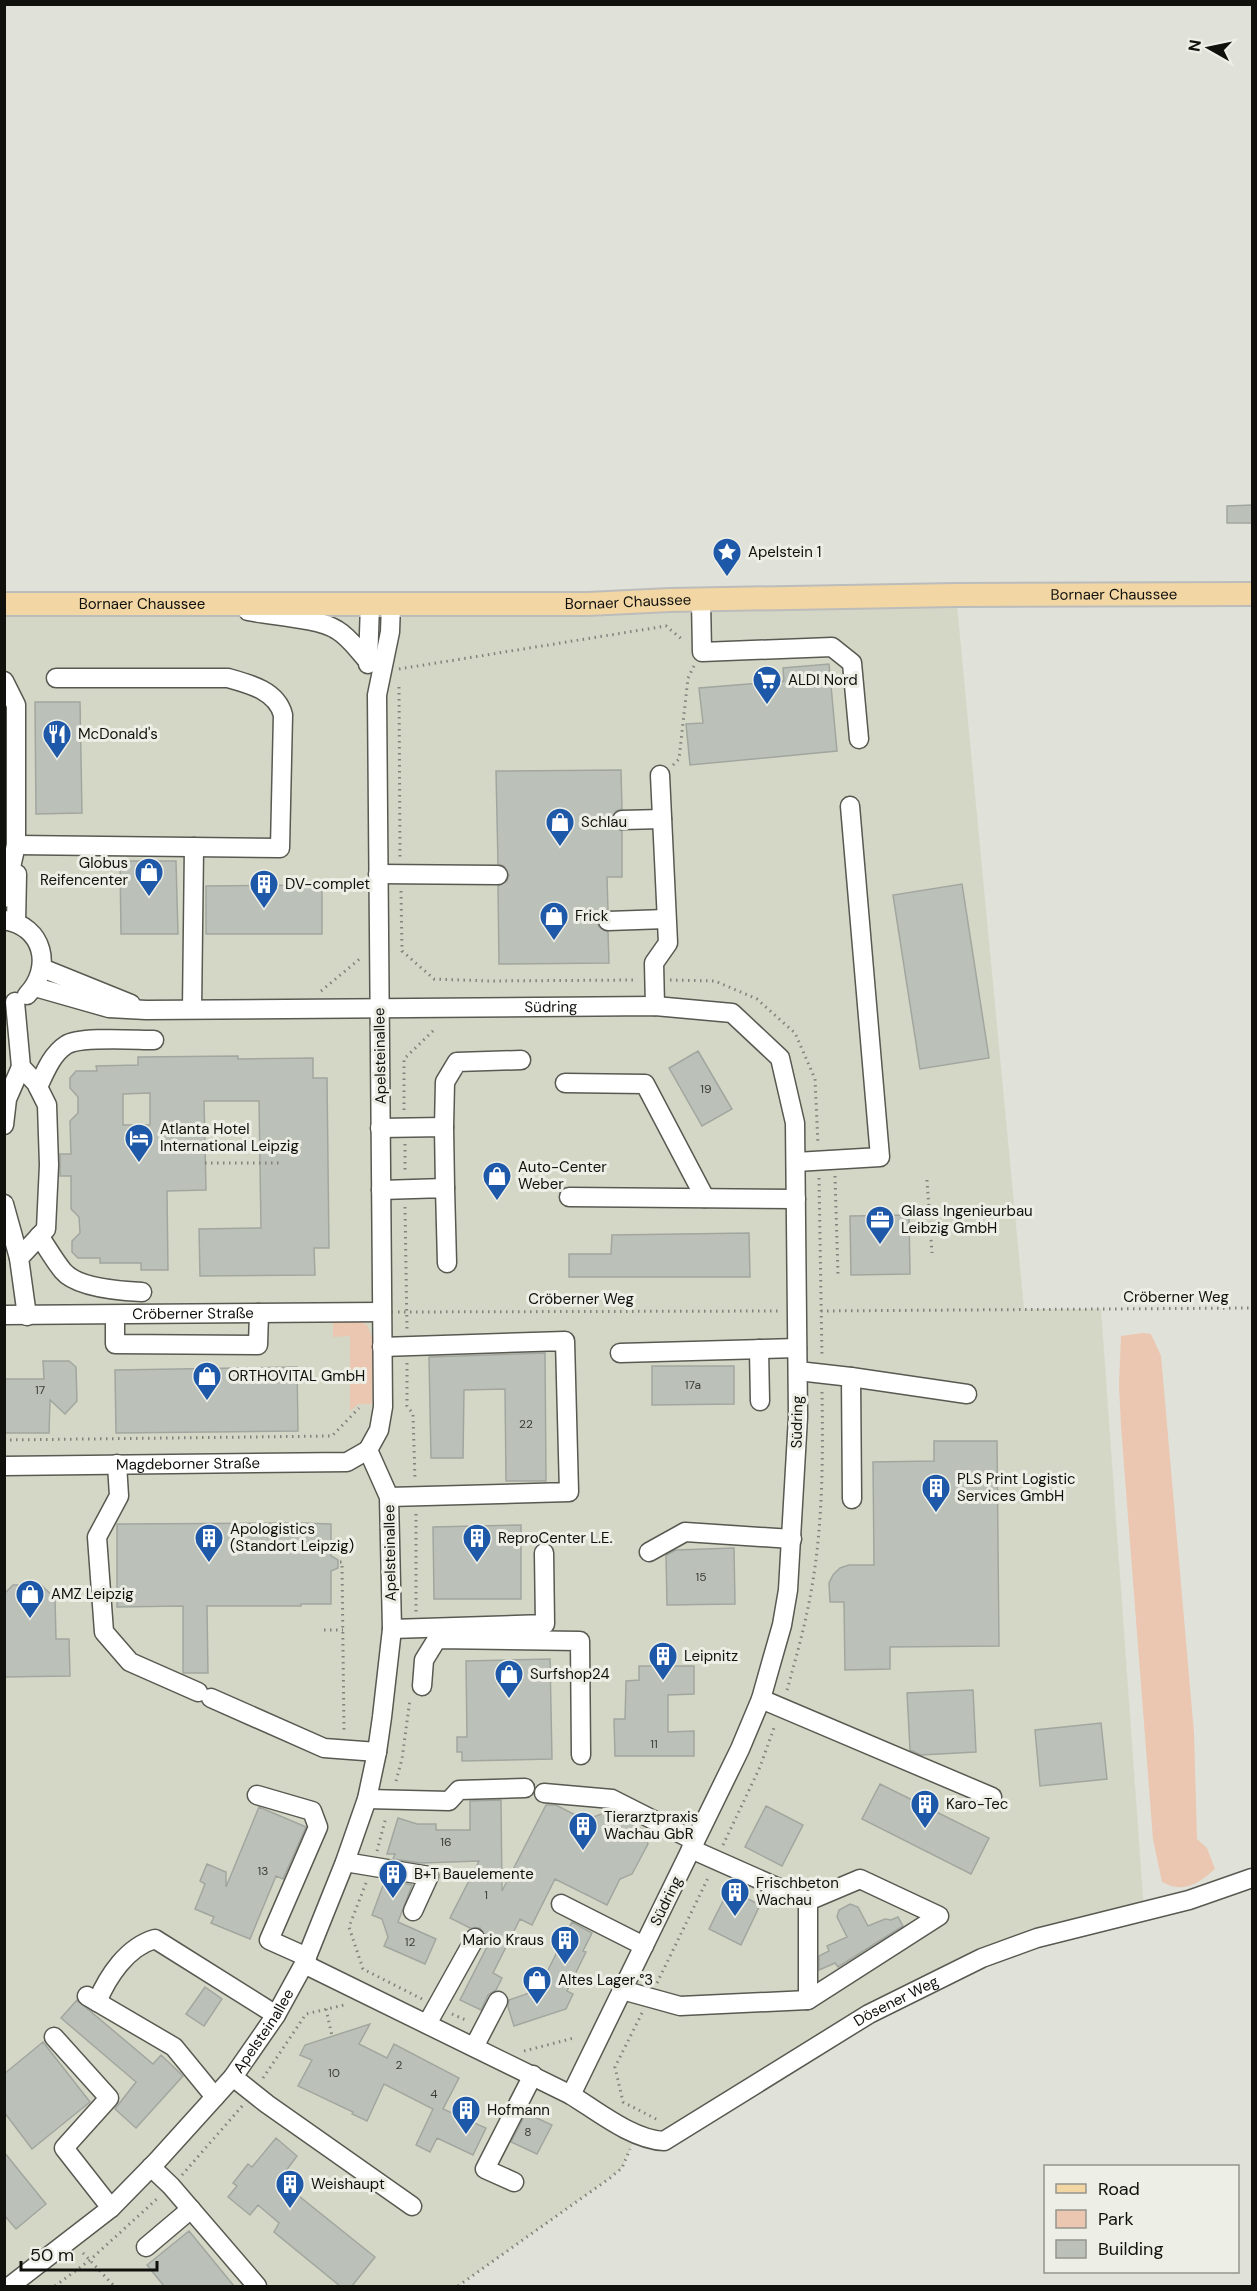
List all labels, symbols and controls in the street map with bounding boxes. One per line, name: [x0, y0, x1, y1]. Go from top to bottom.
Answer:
north arrow: [1179, 18, 1239, 78]
text: N: [1183, 38, 1206, 53]
place icon: Apelstein 1: [711, 536, 743, 578]
place label: Apelstein 1: [748, 542, 822, 562]
street label: Bornaer Chaussee: [1050, 584, 1177, 605]
street label: Bornaer Chaussee: [565, 590, 691, 614]
street label: Bornaer Chaussee: [79, 594, 205, 614]
supermarket icon: ALDI Nord: [751, 664, 783, 706]
place label: ALDI Nord: [788, 670, 858, 690]
restaurant icon: McDonald's: [41, 718, 73, 760]
place label: McDonald's: [78, 724, 158, 744]
shop icon: Schlau: [544, 806, 576, 848]
place label: Schlau: [581, 812, 627, 832]
place label: Globus Reifencenter: [40, 853, 128, 890]
shop icon: Globus Reifencenter: [133, 856, 165, 898]
building icon: DV-complet: [248, 868, 280, 910]
place label: DV-complet: [285, 874, 370, 894]
shop icon: Frick: [538, 900, 570, 942]
place label: Frick: [575, 906, 609, 926]
street label: Südring: [524, 997, 578, 1017]
street label: Apelsteinallee: [369, 1007, 391, 1105]
house number: 19: [700, 1081, 712, 1097]
place label: Atlanta Hotel International Leipzig: [160, 1119, 299, 1156]
hotel icon: Atlanta Hotel International Leipzig: [123, 1122, 155, 1164]
place label: Auto-Center Weber: [518, 1157, 607, 1194]
shop icon: Auto-Center Weber: [481, 1160, 513, 1202]
place label: Glass Ingenieurbau Leibzig GmbH: [901, 1201, 1033, 1238]
office icon: Glass Ingenieurbau Leibzig GmbH: [864, 1204, 896, 1246]
street label: Cröberner Weg: [1123, 1287, 1229, 1307]
street label: Cröberner Weg: [528, 1289, 634, 1309]
street label: Cröberner Straße: [132, 1303, 254, 1324]
shop icon: ORTHOVITAL GmbH: [191, 1360, 223, 1402]
place label: ORTHOVITAL GmbH: [228, 1366, 365, 1386]
house number: 17a: [685, 1377, 701, 1393]
house number: 17: [35, 1382, 45, 1398]
street label: Südring: [787, 1395, 807, 1449]
house number: 22: [519, 1416, 533, 1432]
street label: Magdeborner Straße: [116, 1453, 260, 1475]
place label: PLS Print Logistic Services GmbH: [957, 1469, 1076, 1506]
building icon: PLS Print Logistic Services GmbH: [920, 1472, 952, 1514]
street label: Apelsteinallee: [379, 1504, 401, 1602]
place label: Apologistics (Standort Leipzig): [230, 1519, 354, 1556]
building icon: Apologistics (Standort Leipzig): [193, 1522, 225, 1564]
building icon: ReproCenter L.E.: [461, 1522, 493, 1564]
place label: ReproCenter L.E.: [498, 1528, 612, 1548]
house number: 15: [695, 1569, 707, 1585]
shop icon: AMZ Leipzig: [14, 1578, 46, 1620]
place label: AMZ Leipzig: [51, 1584, 134, 1604]
building icon: Leipnitz: [647, 1640, 679, 1682]
place label: Leipnitz: [684, 1646, 738, 1666]
shop icon: Surfshop24: [493, 1658, 525, 1700]
place label: Surfshop24: [530, 1664, 610, 1684]
house number: 11: [650, 1736, 658, 1752]
building icon: Karo-Tec: [909, 1788, 941, 1830]
place label: Karo-Tec: [946, 1794, 1008, 1814]
place label: Tierarztpraxis Wachau GbR: [604, 1807, 698, 1844]
building icon: Tierarztpraxis Wachau GbR: [567, 1810, 599, 1852]
house number: 16: [440, 1834, 452, 1850]
building icon: B+T Bauelemente: [377, 1858, 409, 1900]
house number: 13: [258, 1863, 268, 1879]
place label: B+T Bauelemente: [414, 1864, 534, 1884]
street label: Südring: [645, 1873, 687, 1929]
place label: Frischbeton Wachau: [756, 1873, 839, 1910]
building icon: Frischbeton Wachau: [719, 1876, 751, 1918]
house number: 1: [484, 1887, 488, 1903]
building icon: Mario Kraus: [549, 1924, 581, 1966]
place label: Mario Kraus: [463, 1930, 544, 1950]
house number: 12: [405, 1934, 415, 1950]
shop icon: Altes Lager °3: [521, 1964, 553, 2006]
place label: Altes Lager °3: [558, 1970, 653, 1990]
street label: Dösener Weg: [850, 1971, 942, 2031]
street label: Apelsteinallee: [229, 1985, 298, 2077]
house number: 2: [396, 2057, 403, 2073]
house number: 10: [328, 2065, 340, 2081]
house number: 4: [430, 2086, 438, 2102]
building icon: Hofmann: [450, 2094, 482, 2136]
place label: Hofmann: [487, 2100, 550, 2120]
house number: 8: [524, 2124, 532, 2140]
legend: [1044, 2165, 1239, 2273]
building icon: Weishaupt: [274, 2168, 306, 2210]
place label: Weishaupt: [311, 2174, 385, 2194]
text: Road: [1098, 2177, 1140, 2201]
text: Park: [1098, 2207, 1134, 2231]
scale bar: [21, 2234, 158, 2272]
text: Building: [1098, 2237, 1163, 2261]
text: 50 m: [30, 2243, 74, 2267]

